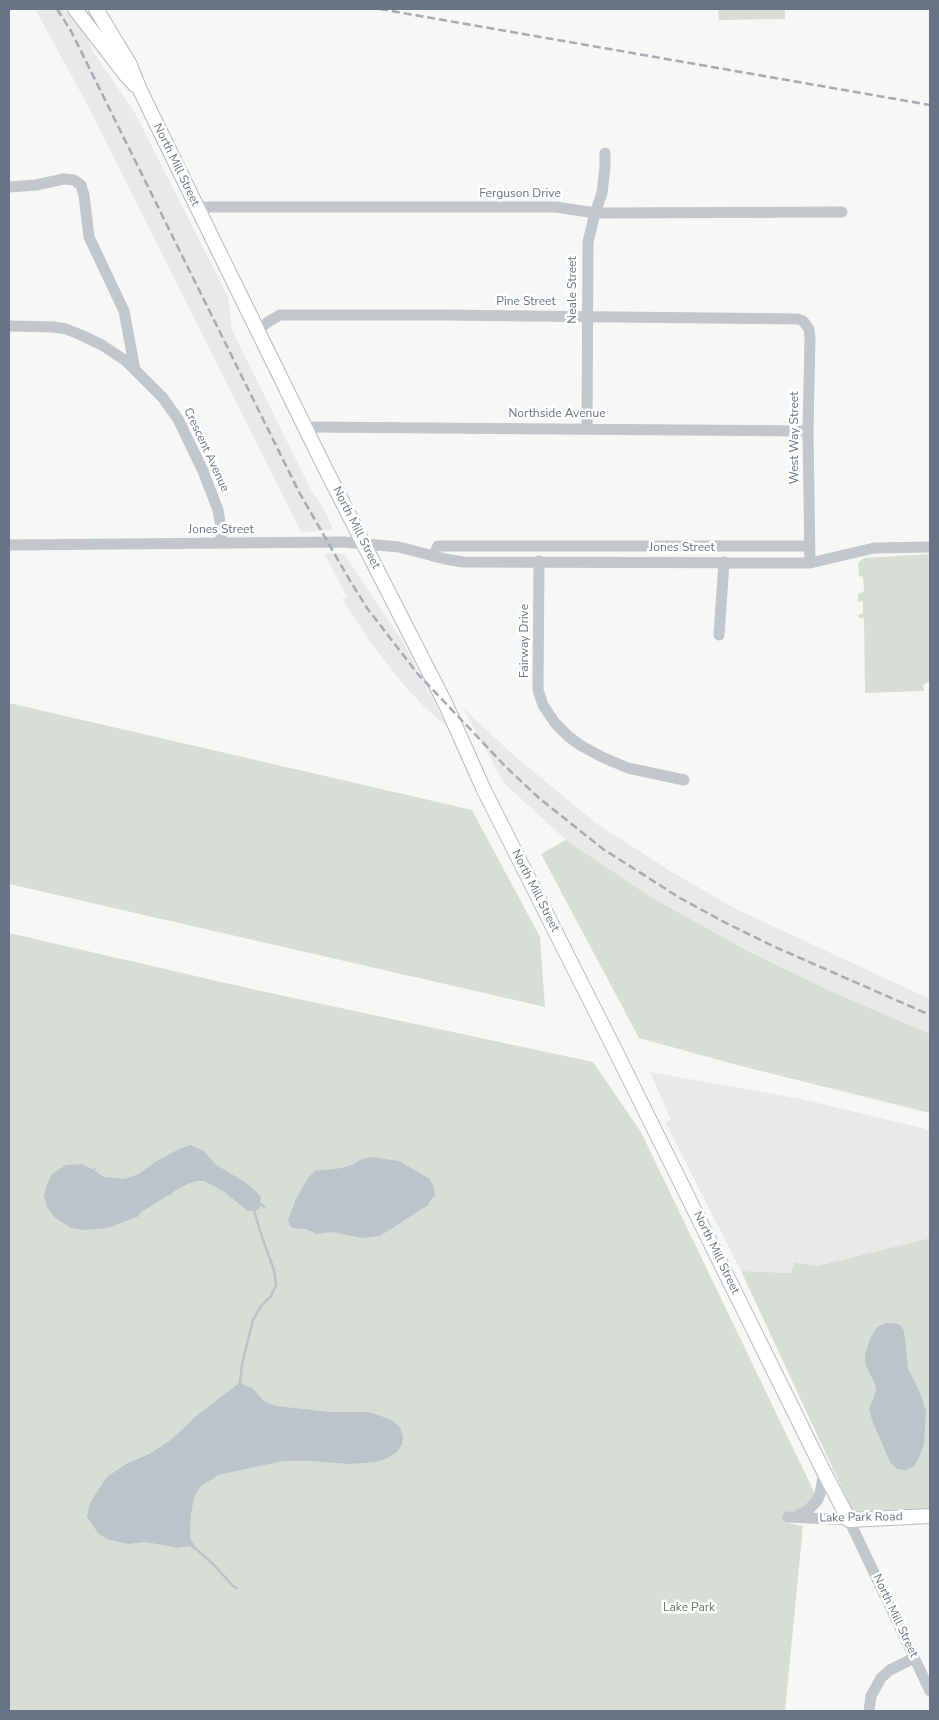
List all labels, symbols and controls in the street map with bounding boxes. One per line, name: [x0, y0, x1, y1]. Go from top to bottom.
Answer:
street label: North Mill Street: [150, 121, 202, 209]
street label: Ferguson Drive: [479, 187, 561, 201]
street label: Neale Street: [566, 256, 580, 324]
street label: Pine Street: [496, 295, 556, 309]
street label: West Way Street: [788, 392, 802, 484]
street label: Crescent Avenue: [180, 406, 232, 494]
street label: Northside Avenue: [508, 407, 606, 421]
street label: North Mill Street: [329, 485, 383, 571]
street label: Jones Street: [188, 523, 254, 537]
street label: Jones Street: [649, 541, 715, 555]
street label: Fairway Drive: [518, 604, 532, 678]
street label: North Mill Street: [508, 848, 562, 934]
street label: North Mill Street: [690, 1209, 742, 1297]
street label: Lake Park Road: [819, 1510, 903, 1526]
street label: North Mill Street: [869, 1572, 921, 1660]
park label: Lake Park: [663, 1601, 715, 1615]

